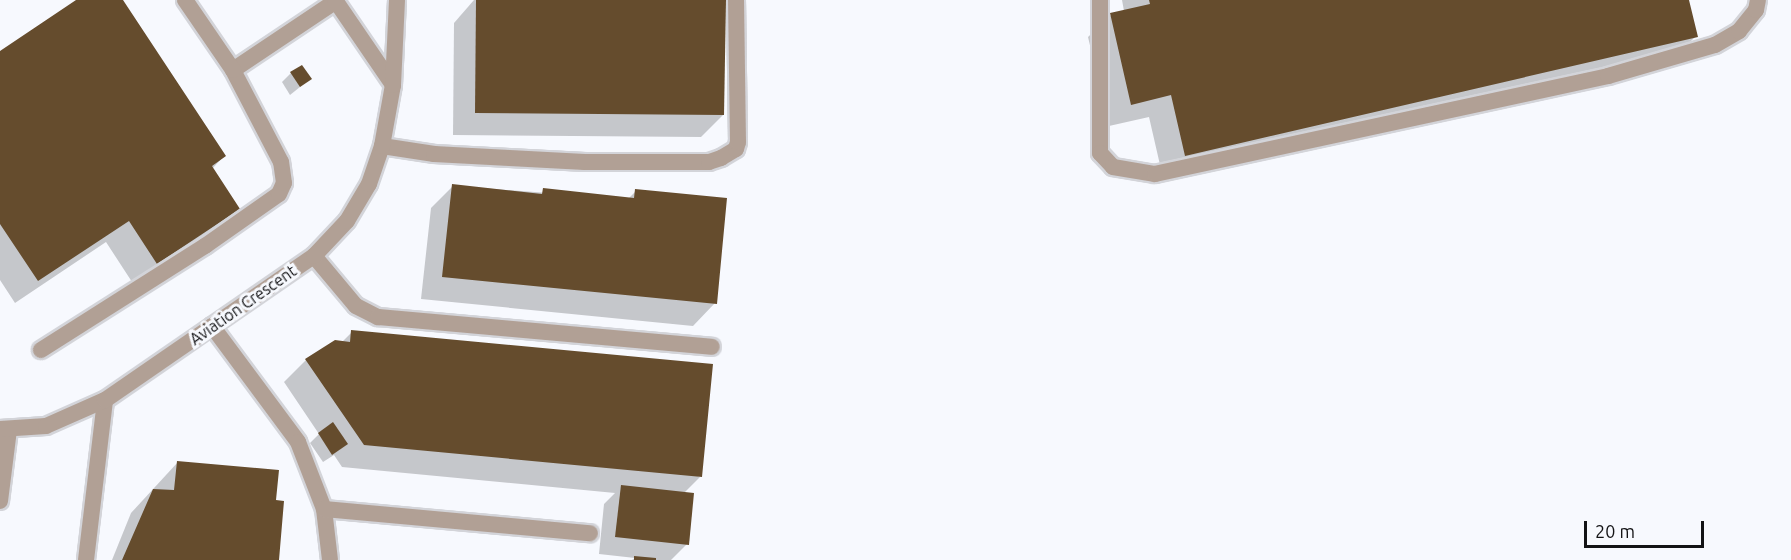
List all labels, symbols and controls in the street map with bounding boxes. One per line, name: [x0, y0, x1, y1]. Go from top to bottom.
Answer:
street label: Aviation Crescent: [186, 261, 300, 349]
scale bar: [1587, 509, 1707, 547]
text: 20 m: [1595, 521, 1635, 541]

